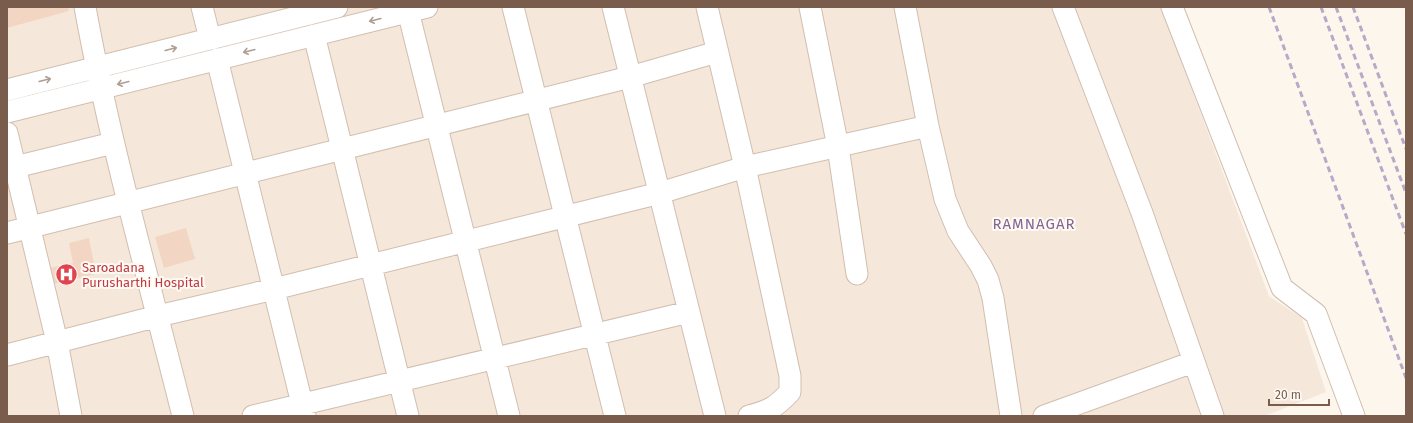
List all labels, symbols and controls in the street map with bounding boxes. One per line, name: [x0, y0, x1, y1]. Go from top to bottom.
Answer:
one-way arrow: [369, 17, 382, 24]
one-way arrow: [164, 44, 177, 52]
one-way arrow: [243, 48, 256, 56]
one-way arrow: [38, 76, 51, 84]
one-way arrow: [117, 80, 130, 87]
district label: RAMNAGAR: [992, 215, 1076, 233]
place label: Saroadana Purusharthi Hospital: [82, 260, 204, 290]
hospital icon: Saroadana Purusharthi Hospital: [53, 261, 79, 287]
scale bar: [1269, 381, 1329, 407]
text: 20 m: [1275, 388, 1301, 402]

